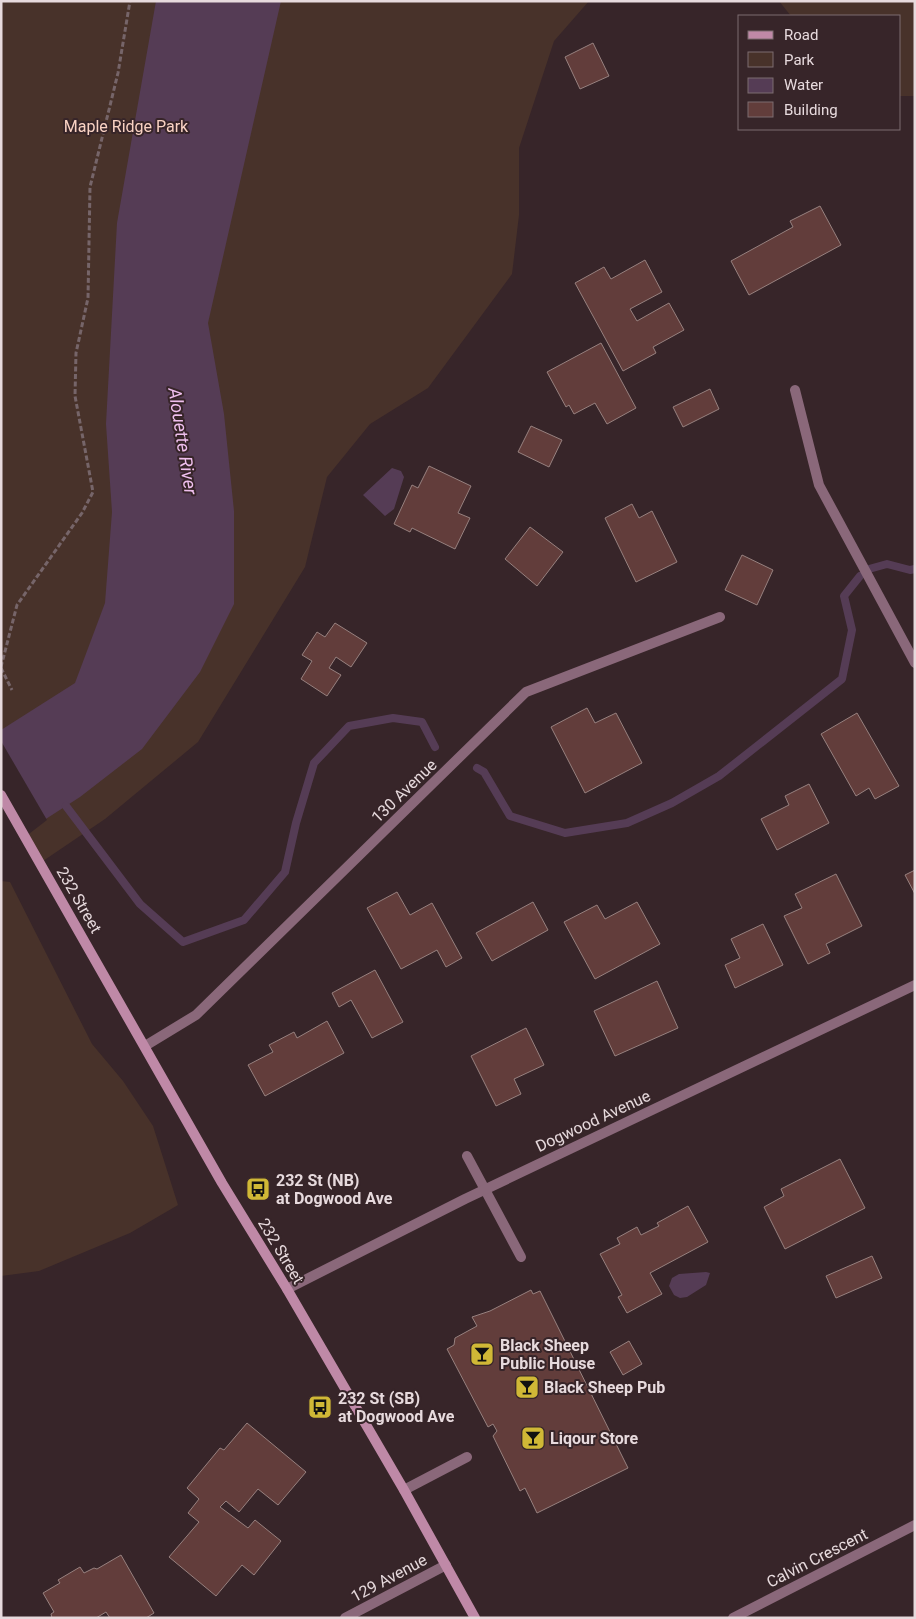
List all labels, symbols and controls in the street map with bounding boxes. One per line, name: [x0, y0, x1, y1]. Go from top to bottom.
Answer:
legend: [738, 15, 901, 130]
text: Road: [784, 26, 818, 44]
text: Park: [784, 51, 815, 69]
text: Water: [784, 76, 823, 94]
text: Building: [784, 101, 838, 119]
park label: Maple Ridge Park: [64, 117, 189, 136]
water label: Alouette River: [164, 385, 202, 497]
street label: 130 Avenue: [367, 755, 441, 827]
street label: 232 Street: [52, 864, 106, 936]
street label: Dogwood Avenue: [533, 1086, 653, 1156]
place label: 232 St (NB) at Dogwood Ave: [276, 1171, 393, 1208]
bus stop icon: 232 St (NB) at Dogwood Ave: [245, 1176, 271, 1202]
street label: 232 Street: [254, 1215, 308, 1287]
place label: Black Sheep Public House: [500, 1336, 596, 1373]
bar icon: Black Sheep Public House: [469, 1341, 495, 1367]
bar icon: Black Sheep Pub: [514, 1374, 540, 1400]
place label: Black Sheep Pub: [544, 1378, 665, 1397]
place label: 232 St (SB) at Dogwood Ave: [338, 1389, 455, 1426]
bus stop icon: 232 St (SB) at Dogwood Ave: [307, 1394, 333, 1420]
bar icon: Liqour Store: [520, 1425, 546, 1451]
place label: Liqour Store: [550, 1429, 639, 1448]
street label: Calvin Crescent: [763, 1524, 871, 1592]
street label: 129 Avenue: [348, 1550, 430, 1606]

